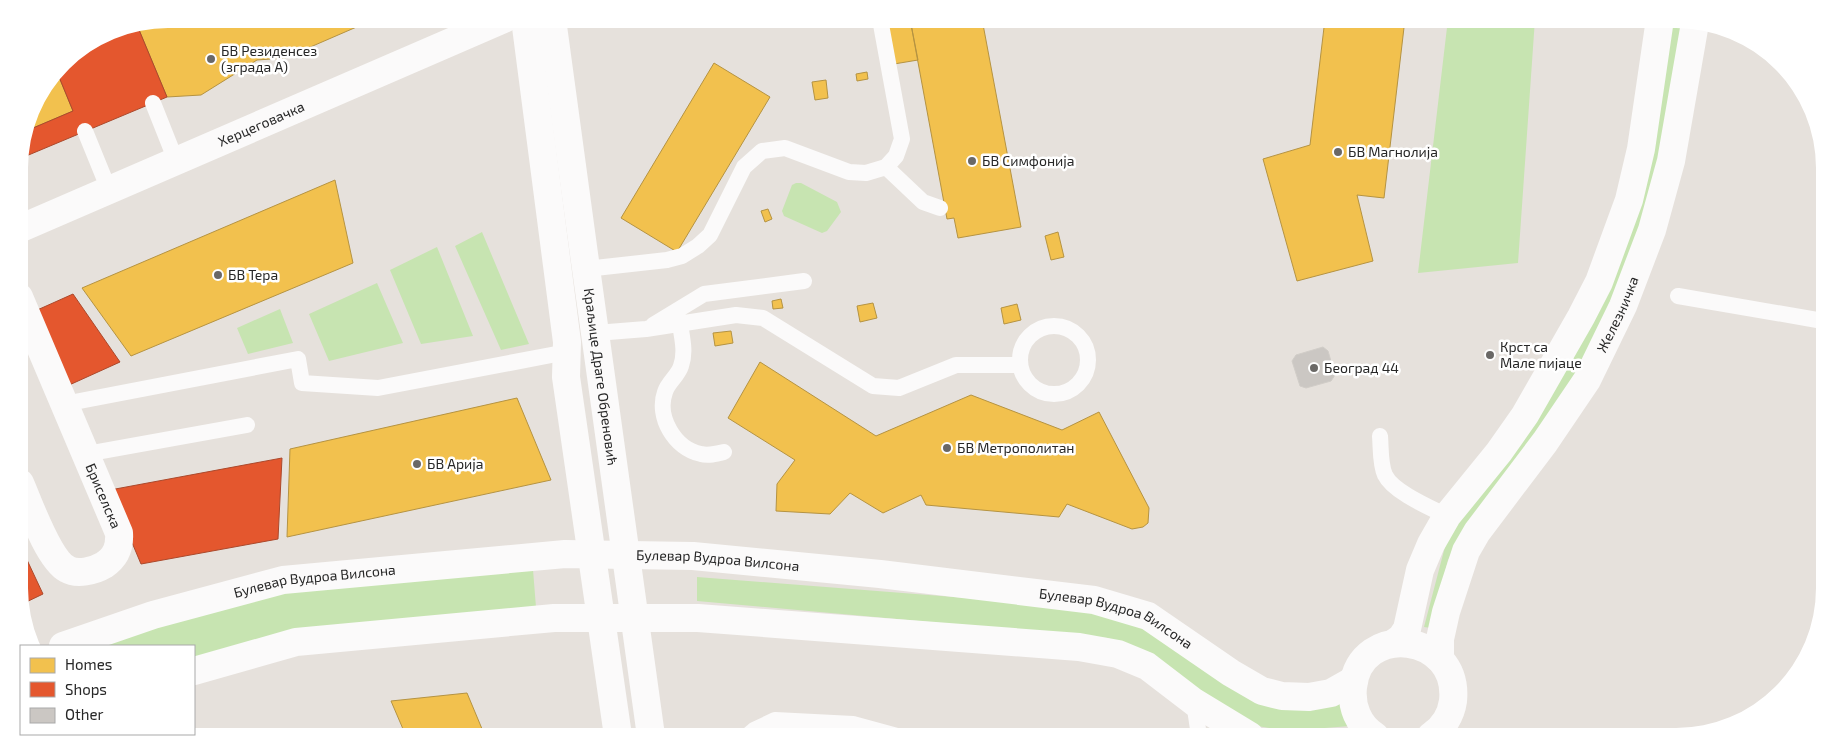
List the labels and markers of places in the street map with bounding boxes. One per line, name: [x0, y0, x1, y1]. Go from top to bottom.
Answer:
place label: БВ Резиденсез (зграда А): [221, 42, 317, 75]
marker: БВ Резиденсез (зграда А): [205, 53, 217, 65]
place label: БВ Магнолија: [1348, 143, 1438, 160]
marker: БВ Магнолија: [1332, 146, 1344, 158]
place label: БВ Симфонија: [982, 152, 1075, 169]
marker: БВ Симфонија: [966, 155, 978, 167]
place label: БВ Тера: [228, 266, 278, 283]
marker: БВ Тера: [212, 269, 224, 281]
place label: Крст са Мале пијаце: [1500, 338, 1582, 371]
marker: Крст са Мале пијаце: [1484, 349, 1496, 361]
place label: Београд 44: [1324, 359, 1399, 376]
marker: Београд 44: [1308, 362, 1320, 374]
place label: БВ Метрополитан: [957, 439, 1075, 456]
marker: БВ Метрополитан: [941, 442, 953, 454]
place label: БВ Арија: [427, 455, 484, 472]
marker: БВ Арија: [411, 458, 423, 470]

